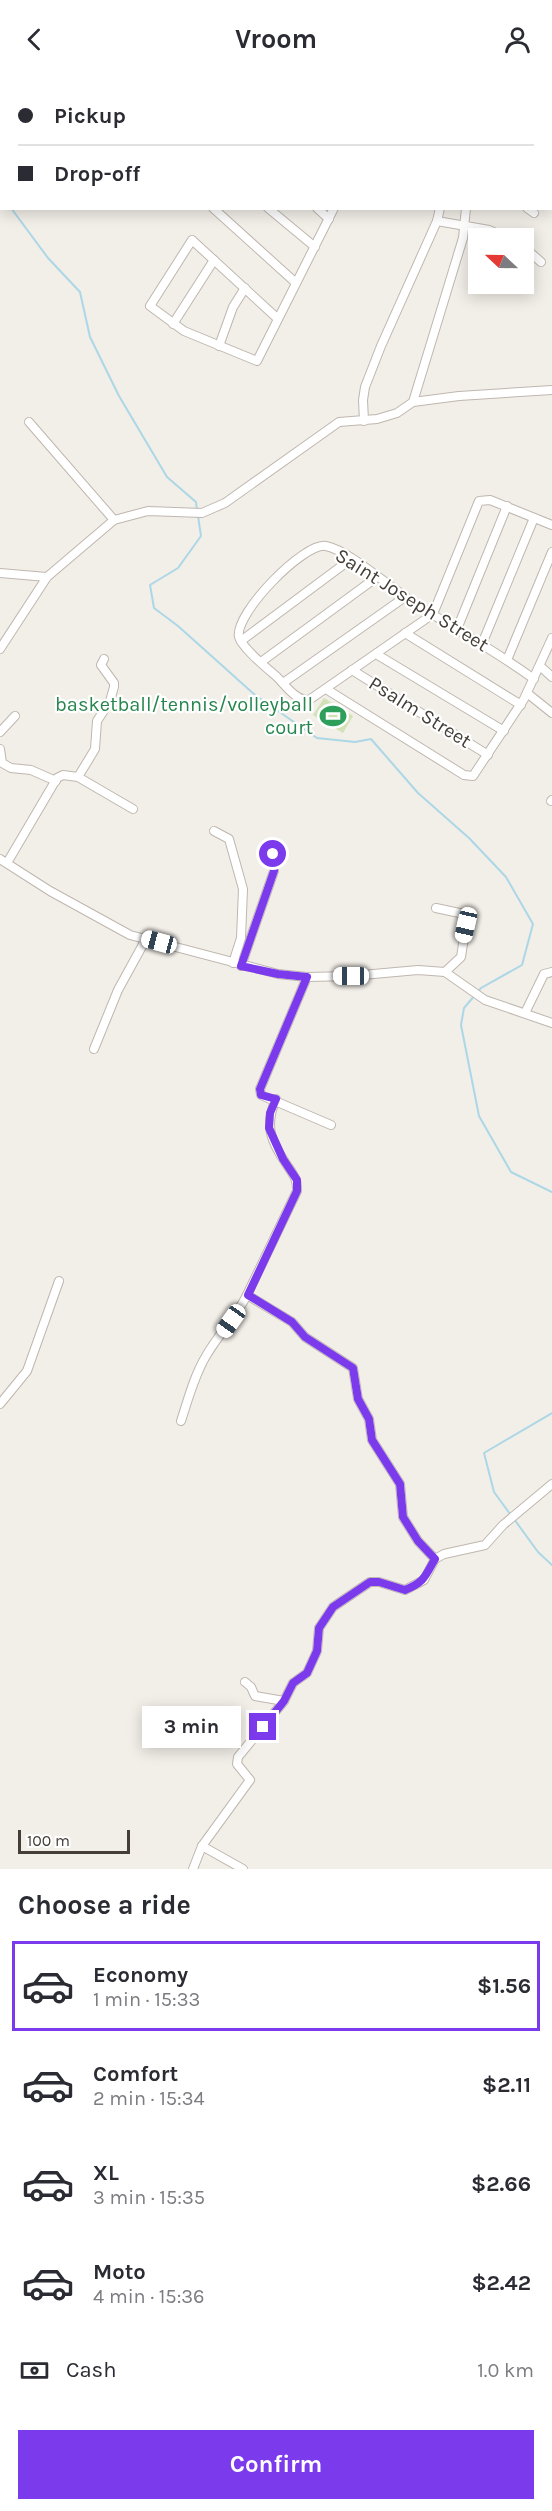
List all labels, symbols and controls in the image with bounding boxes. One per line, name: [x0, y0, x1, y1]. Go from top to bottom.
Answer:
icon: back: [18, 23, 51, 56]
text: Vroom: [235, 23, 317, 55]
icon: person: [501, 23, 534, 56]
text: Pickup: [54, 103, 126, 129]
text: Drop-off: [54, 161, 140, 187]
north arrow: [468, 228, 534, 294]
map controls: [468, 228, 534, 294]
street label: Saint Joseph Street: [331, 543, 493, 657]
street label: Psalm Street: [364, 671, 476, 753]
place label: basketball/tennis/volleyball court: [55, 693, 313, 739]
sports icon: basketball/tennis/volleyball court: [318, 701, 348, 731]
route start: [259, 840, 286, 867]
car: [453, 905, 479, 945]
car: [139, 929, 179, 955]
car: [333, 967, 369, 985]
car: [213, 1301, 249, 1341]
callout: 3 min: [143, 1706, 242, 1748]
route end: [249, 1713, 276, 1740]
text: 3 min: [164, 1715, 219, 1738]
scale bar: [18, 1827, 130, 1854]
text: 100 m: [27, 1831, 70, 1850]
text: Choose a ride: [18, 1889, 191, 1921]
icon: car: [21, 1959, 75, 2013]
text: Economy: [93, 1962, 188, 1988]
text: $1.56: [477, 1973, 531, 1999]
text: 1 min · 15:33: [93, 1988, 200, 2011]
icon: car: [21, 2058, 75, 2112]
text: Comfort: [93, 2061, 178, 2087]
text: $2.11: [482, 2072, 531, 2098]
text: 2 min · 15:34: [93, 2087, 205, 2110]
icon: car: [21, 2157, 75, 2211]
text: XL: [93, 2160, 119, 2186]
text: $2.66: [471, 2171, 531, 2197]
text: 3 min · 15:35: [93, 2186, 205, 2209]
icon: car: [21, 2256, 75, 2310]
text: Moto: [93, 2259, 146, 2285]
text: $2.42: [471, 2270, 531, 2296]
text: 4 min · 15:36: [93, 2285, 205, 2308]
icon: cash: [18, 2354, 51, 2387]
text: Cash: [66, 2357, 116, 2383]
text: 1.0 km: [477, 2359, 534, 2382]
button: Confirm: [18, 2430, 534, 2499]

